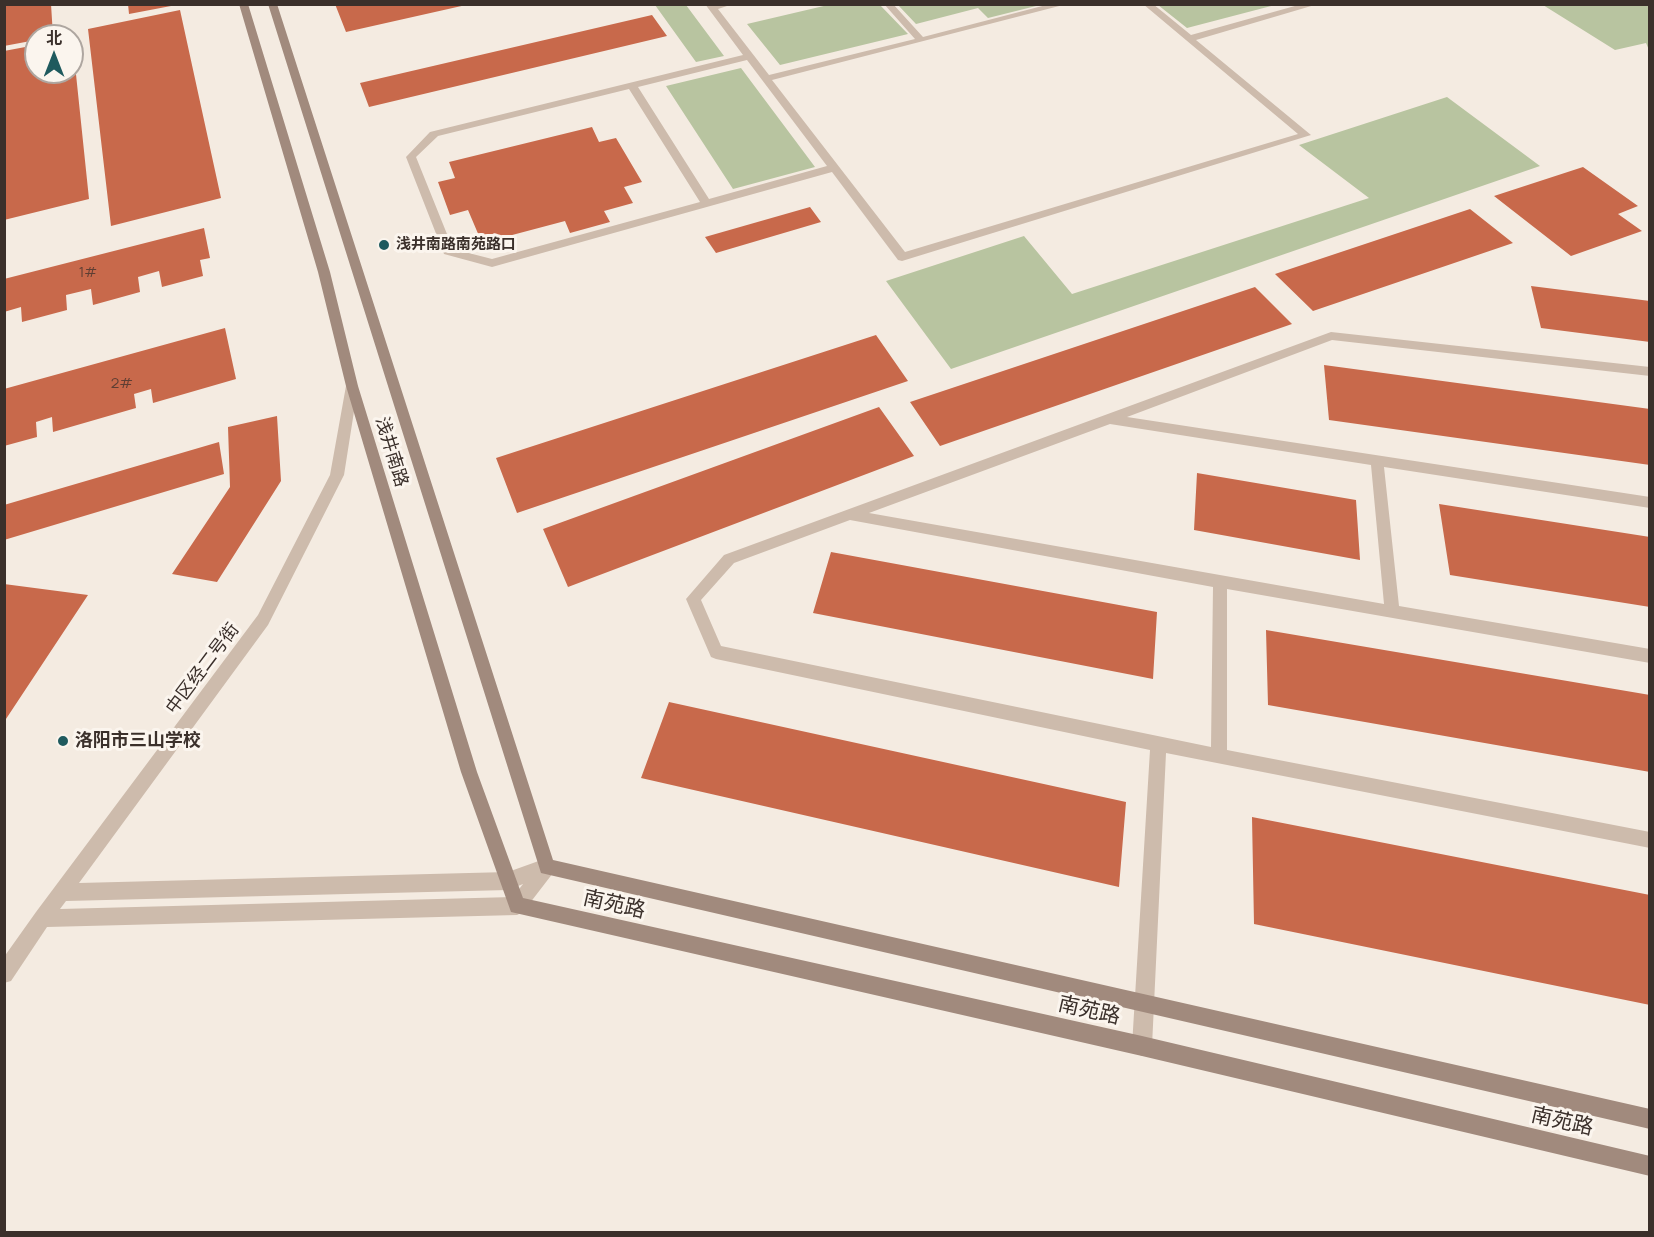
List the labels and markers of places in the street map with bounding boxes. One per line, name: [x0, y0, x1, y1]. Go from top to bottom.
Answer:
place label: 浅井南路南苑路口: [396, 236, 516, 254]
marker: 浅井南路南苑路口: [377, 238, 391, 252]
place label: 洛阳市三山学校: [75, 730, 201, 752]
marker: 洛阳市三山学校: [56, 734, 70, 748]

